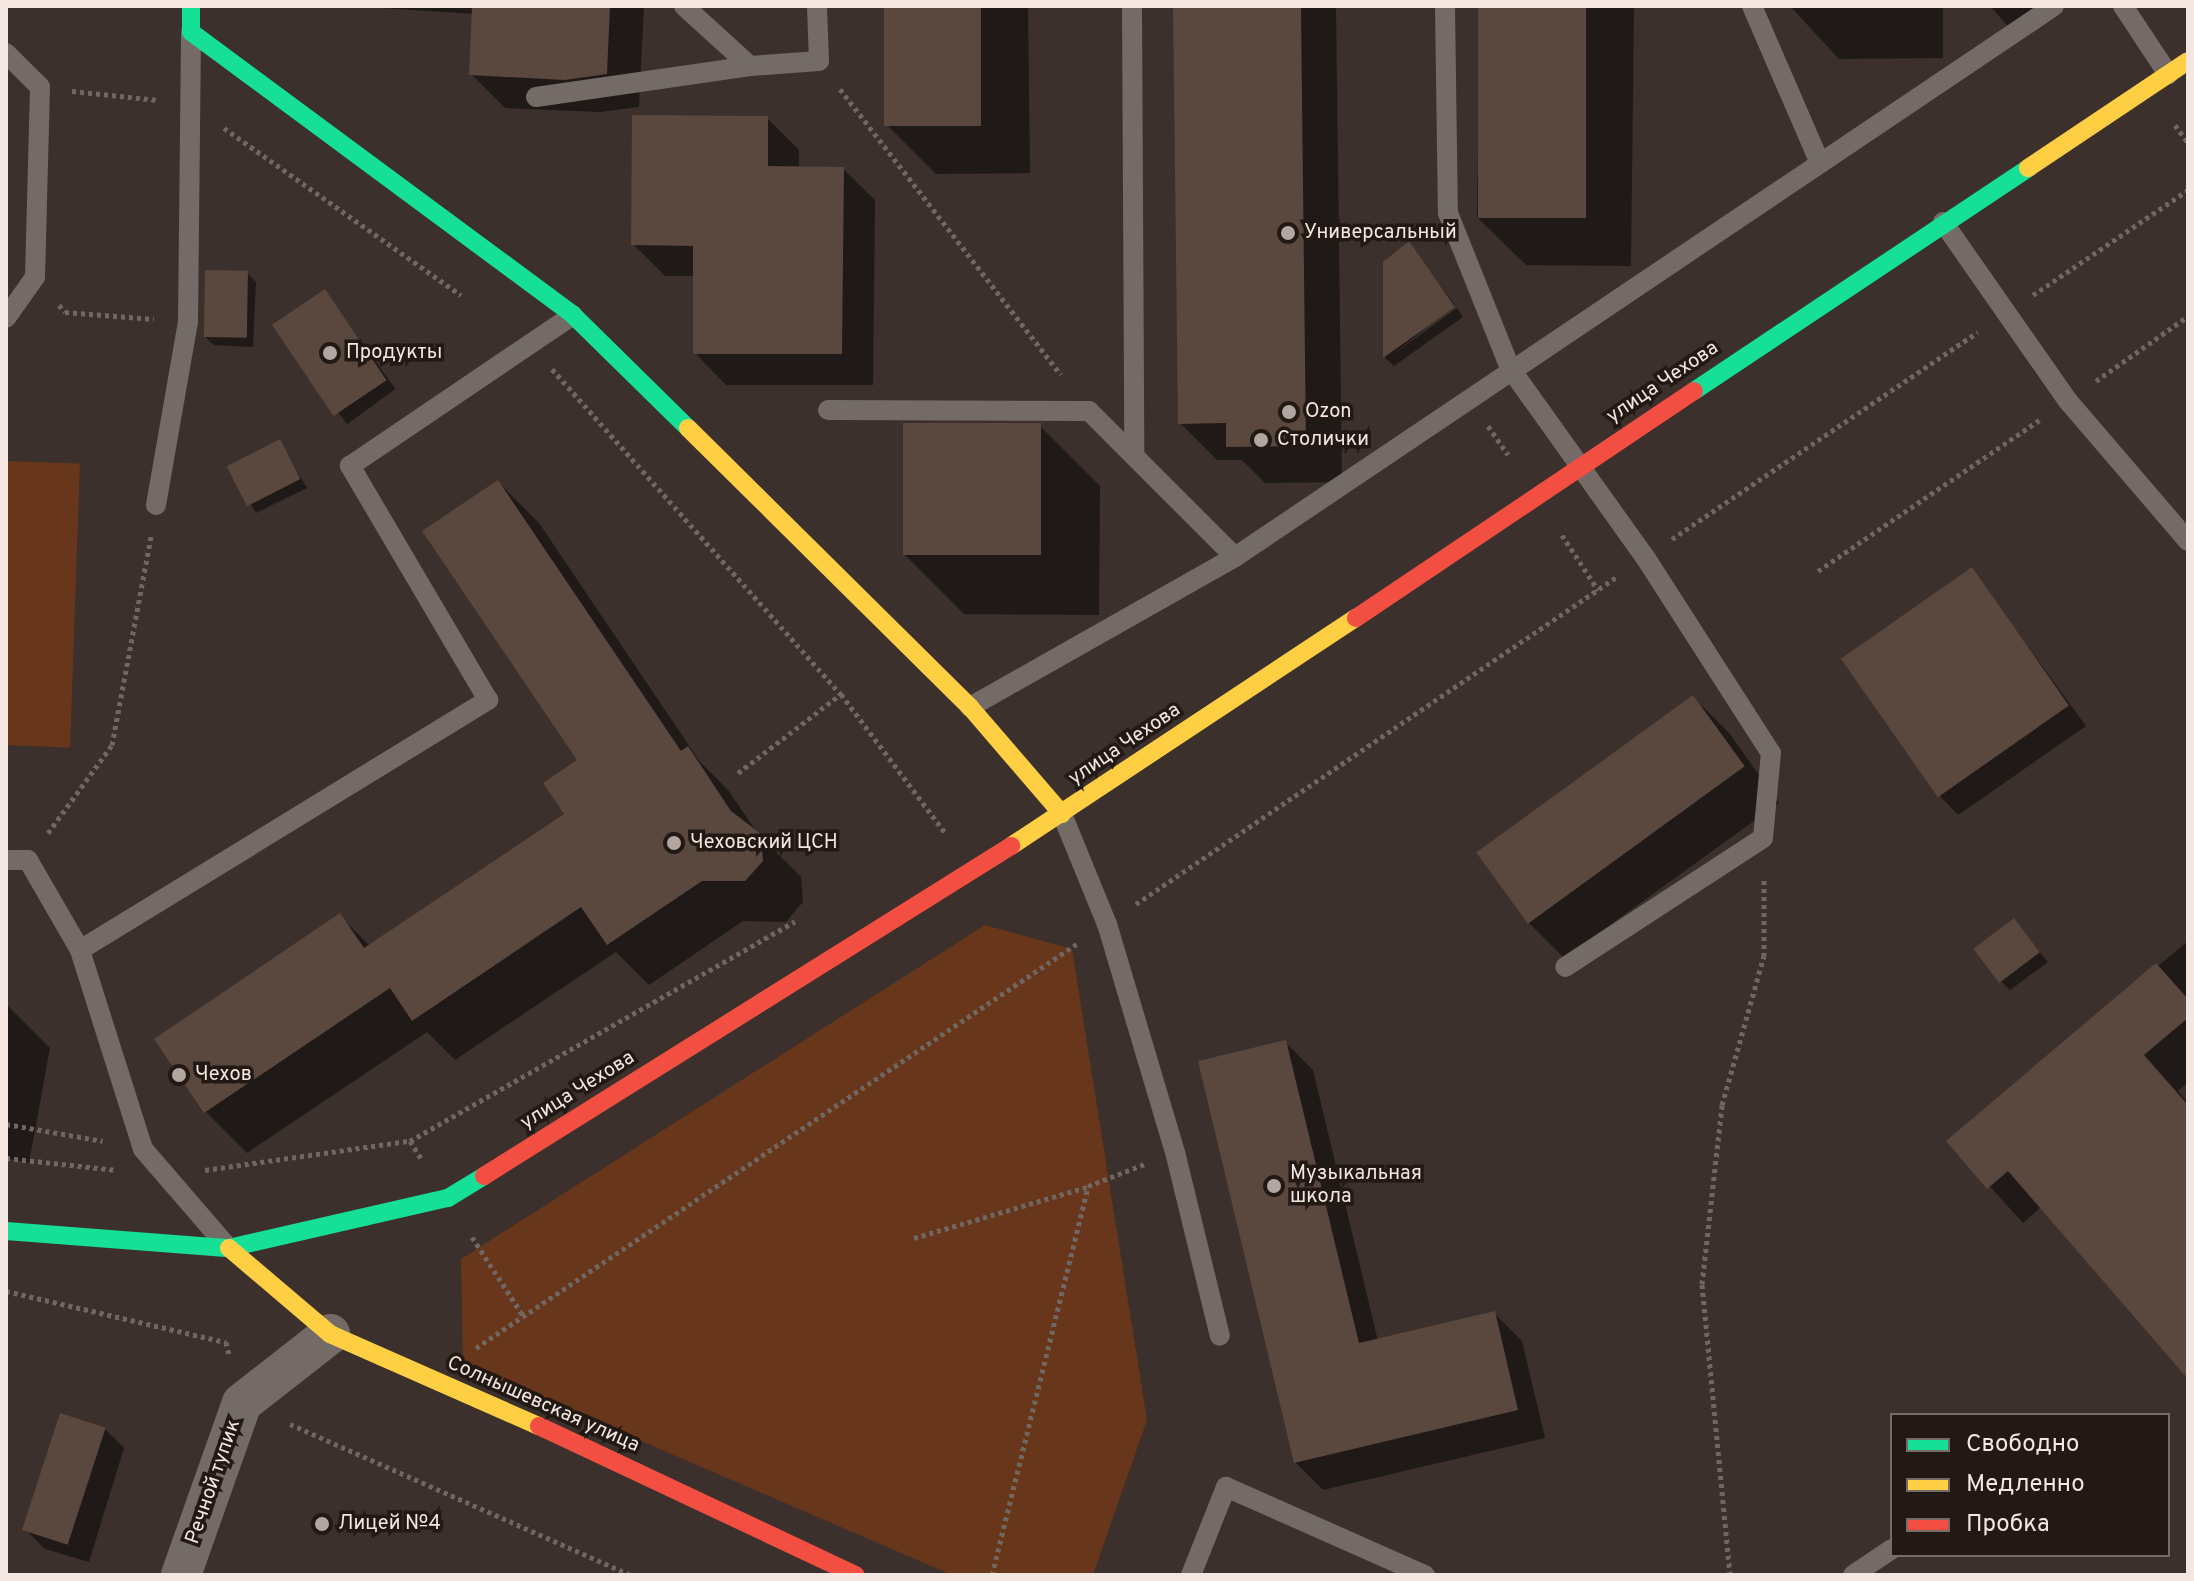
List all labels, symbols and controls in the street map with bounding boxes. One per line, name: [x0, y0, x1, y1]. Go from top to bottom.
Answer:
place label: Универсальный: [1304, 221, 1457, 245]
marker: Универсальный: [1279, 224, 1297, 242]
street label: улица Чехова: [1603, 337, 1723, 429]
place label: Продукты: [346, 341, 442, 365]
marker: Продукты: [321, 344, 339, 362]
place label: Ozon: [1305, 400, 1351, 424]
marker: Ozon: [1280, 403, 1298, 421]
place label: Столички: [1277, 428, 1369, 452]
marker: Столички: [1252, 431, 1270, 449]
street label: улица Чехова: [1065, 699, 1185, 791]
place label: Чеховский ЦСН: [690, 831, 838, 855]
marker: Чеховский ЦСН: [665, 834, 683, 852]
street label: улица Чехова: [517, 1046, 639, 1136]
place label: Чехов: [195, 1063, 252, 1087]
marker: Чехов: [170, 1066, 188, 1084]
place label: Музыкальная школа: [1290, 1162, 1422, 1209]
marker: Музыкальная школа: [1265, 1177, 1283, 1195]
street label: Солнышевская улица: [443, 1352, 643, 1458]
legend: [1890, 1413, 2170, 1557]
street label: Речной тупик: [181, 1417, 247, 1547]
text: Свободно: [1966, 1430, 2079, 1460]
text: Медленно: [1966, 1470, 2085, 1500]
text: Пробка: [1966, 1510, 2050, 1540]
place label: Лицей №4: [338, 1512, 441, 1536]
marker: Лицей №4: [313, 1515, 331, 1533]

